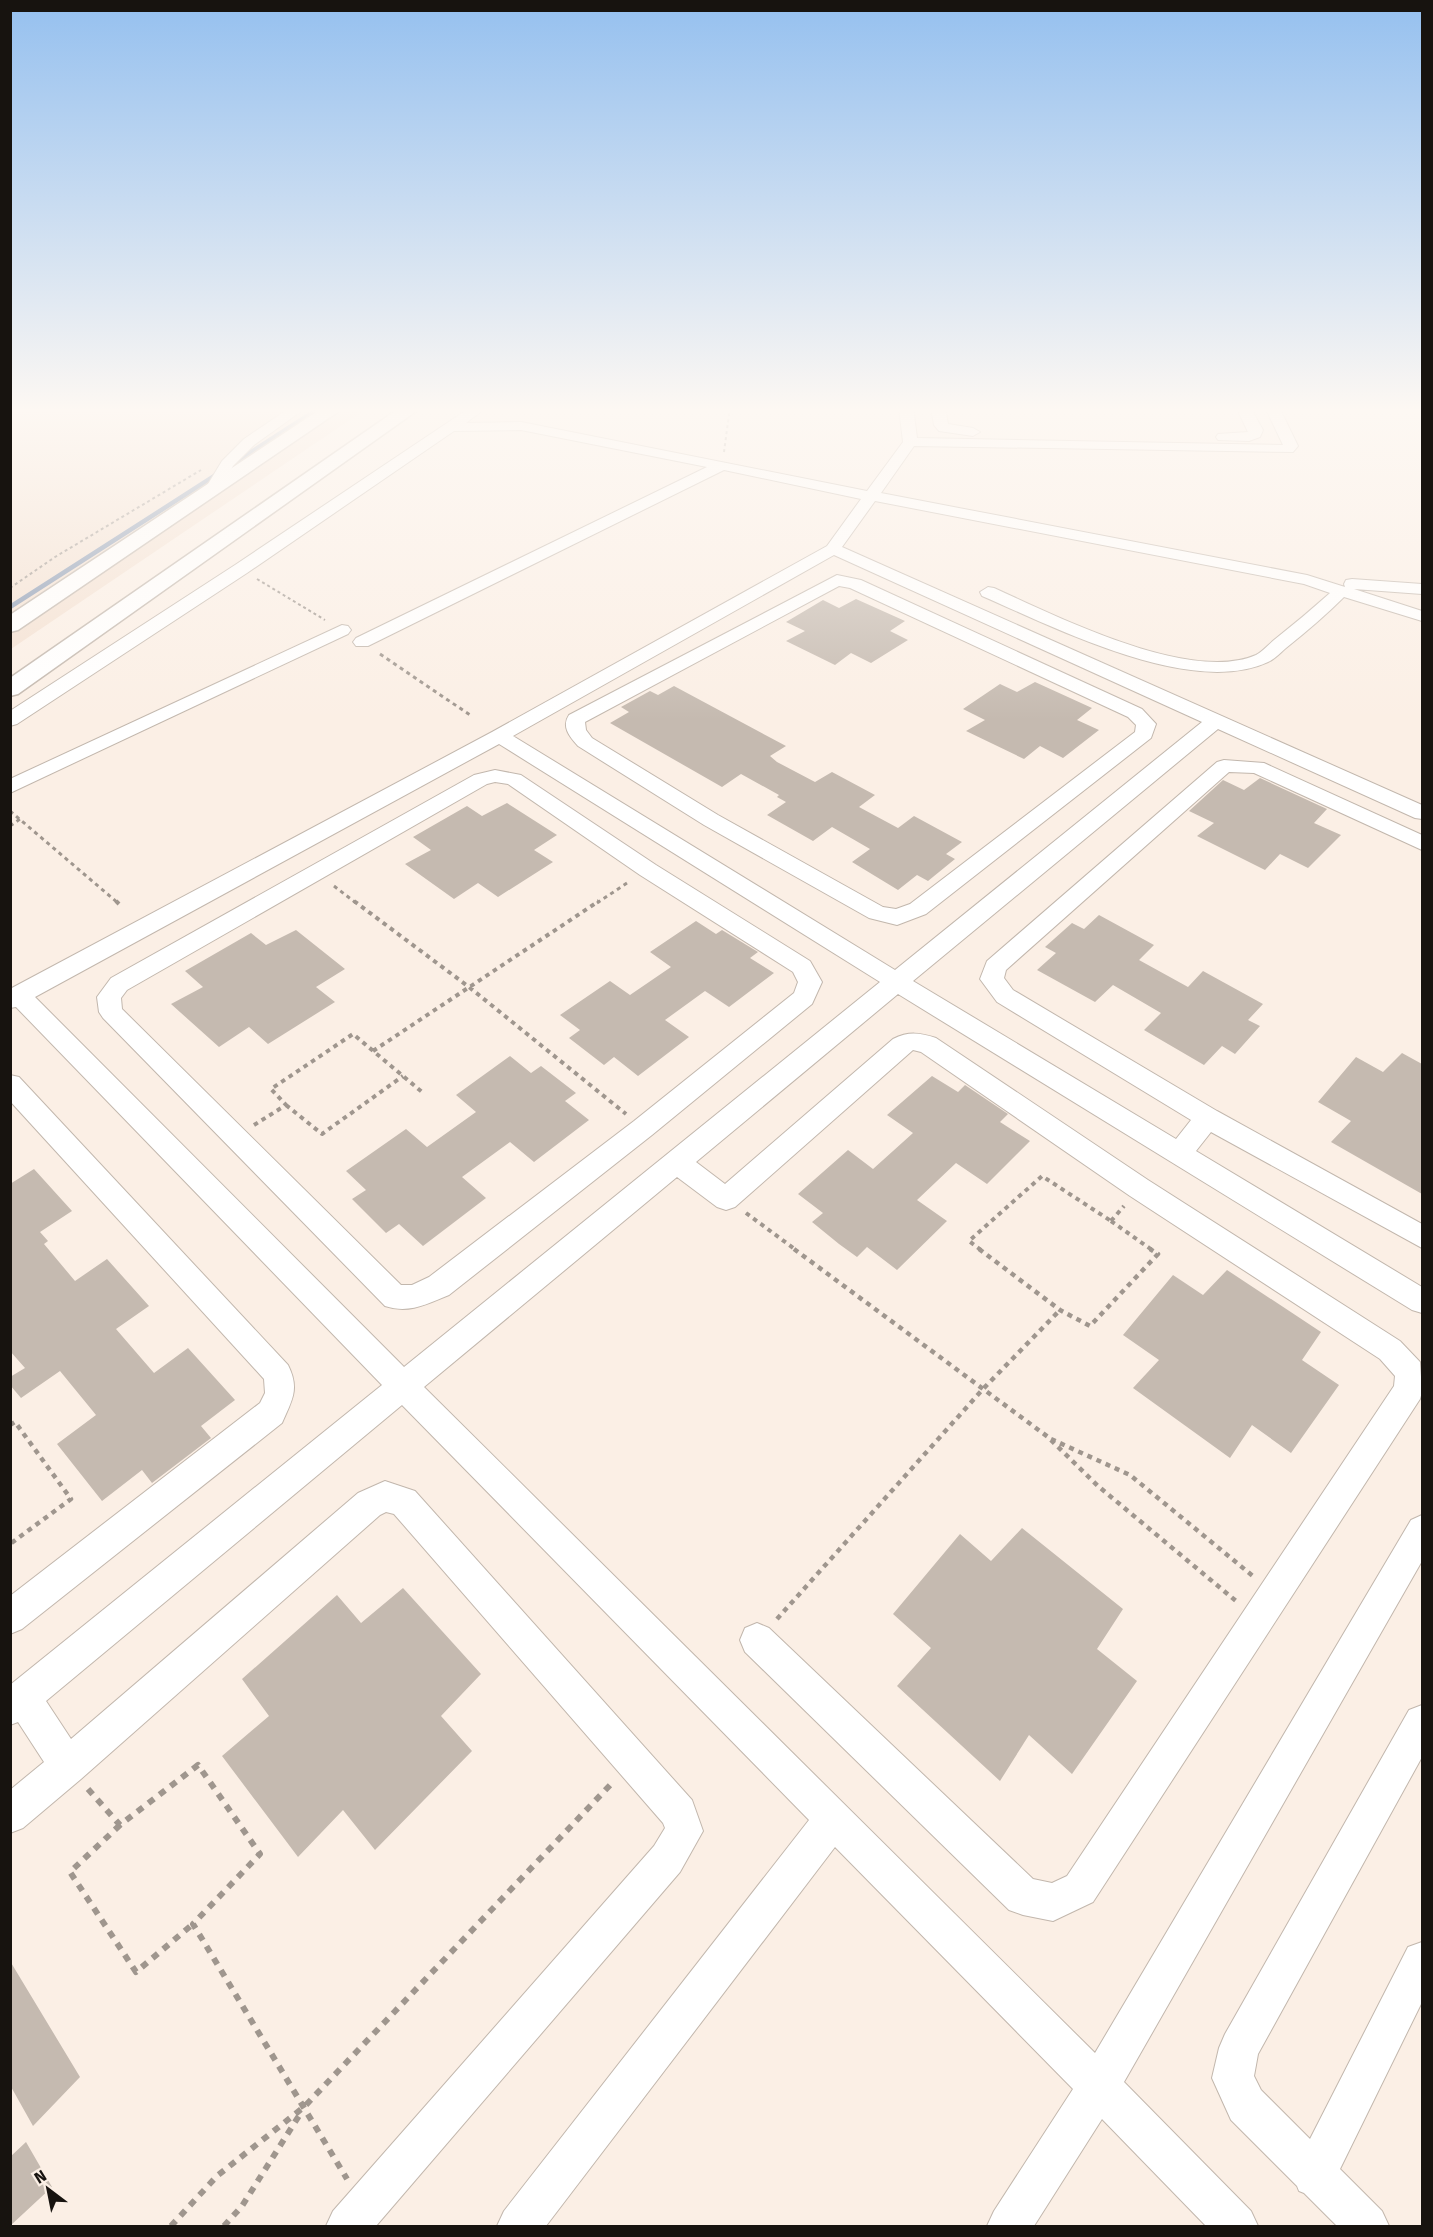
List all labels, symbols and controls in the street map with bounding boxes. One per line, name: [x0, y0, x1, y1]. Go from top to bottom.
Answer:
north arrow: [18, 2159, 78, 2219]
text: N: [31, 2166, 50, 2188]

